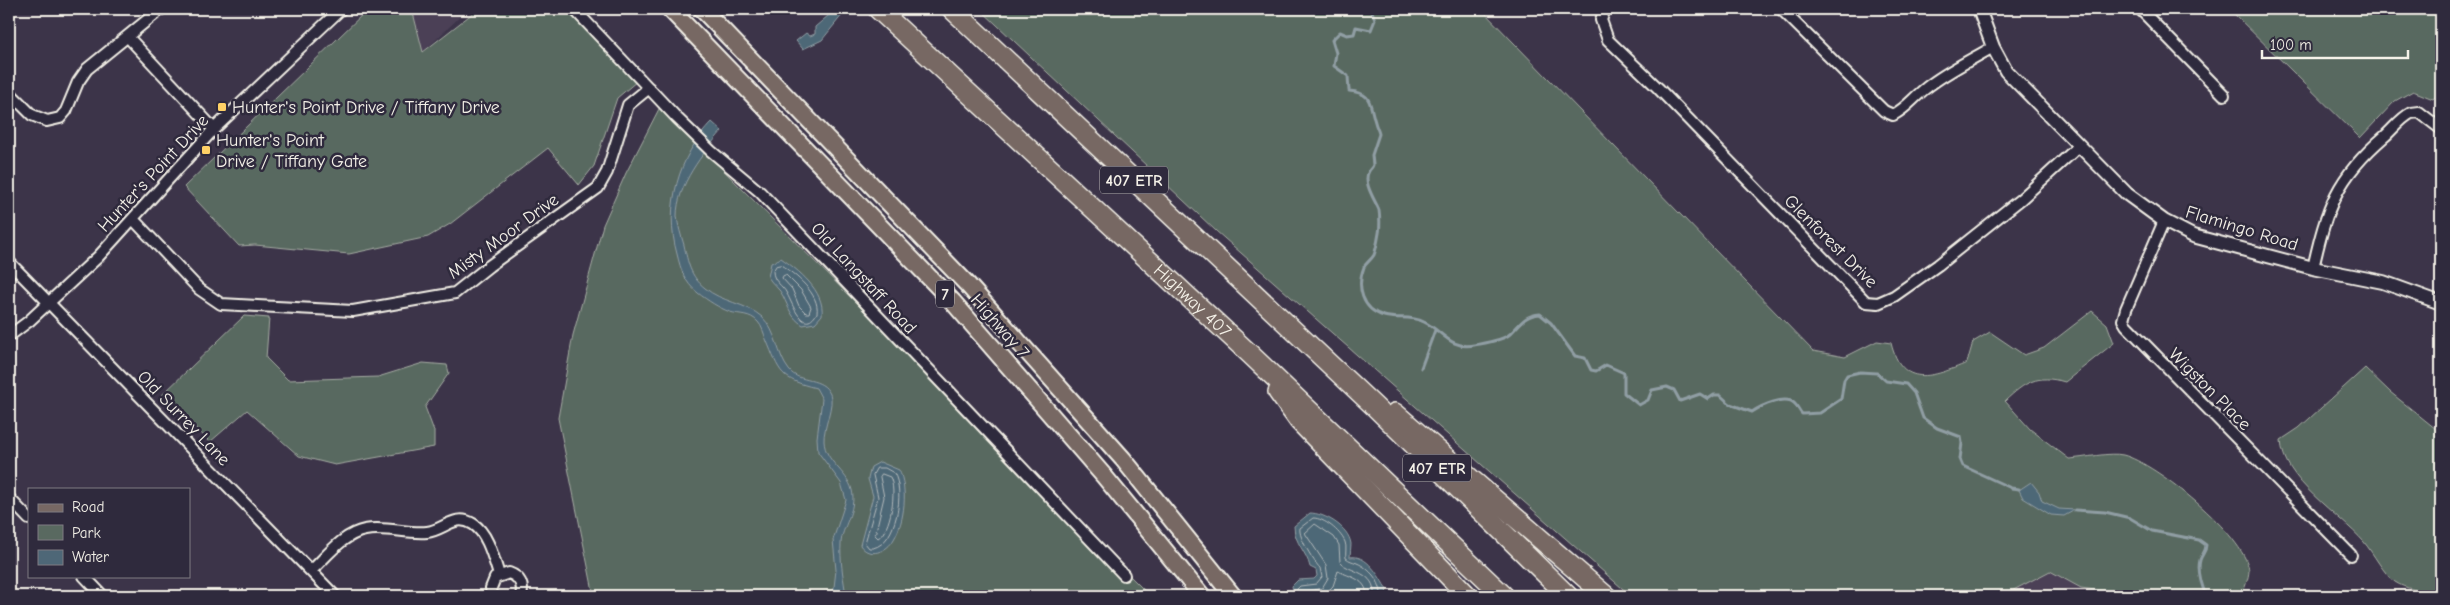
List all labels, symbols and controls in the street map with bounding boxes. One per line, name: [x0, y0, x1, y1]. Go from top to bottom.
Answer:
scale bar: [2262, 28, 2409, 60]
text: 100 m: [2270, 36, 2312, 54]
place label: Hunter's Point Drive / Tiffany Drive: [232, 97, 500, 118]
marker: Hunter's Point Drive / Tiffany Drive: [216, 101, 228, 113]
street label: Hunter's Point Drive: [94, 110, 213, 236]
place label: Hunter's Point Drive / Tiffany Gate: [216, 130, 367, 172]
marker: Hunter's Point Drive / Tiffany Gate: [200, 144, 212, 156]
road number: 407 ETR: [1100, 166, 1168, 194]
street label: Misty Moor Drive: [444, 189, 563, 284]
street label: Glenforest Drive: [1780, 190, 1882, 292]
street label: Flamingo Road: [2183, 201, 2301, 256]
street label: Old Langstaff Road: [807, 218, 921, 338]
street label: Highway 407: [1149, 260, 1236, 343]
road number: 7: [936, 280, 954, 308]
street label: Highway 7: [966, 290, 1034, 363]
street label: Wigston Place: [2164, 344, 2255, 435]
street label: Old Surrey Lane: [133, 366, 234, 470]
road number: 407 ETR: [1403, 454, 1471, 482]
legend: [28, 488, 190, 578]
text: Road: [72, 498, 104, 516]
text: Park: [72, 524, 101, 542]
text: Water: [72, 548, 109, 566]

